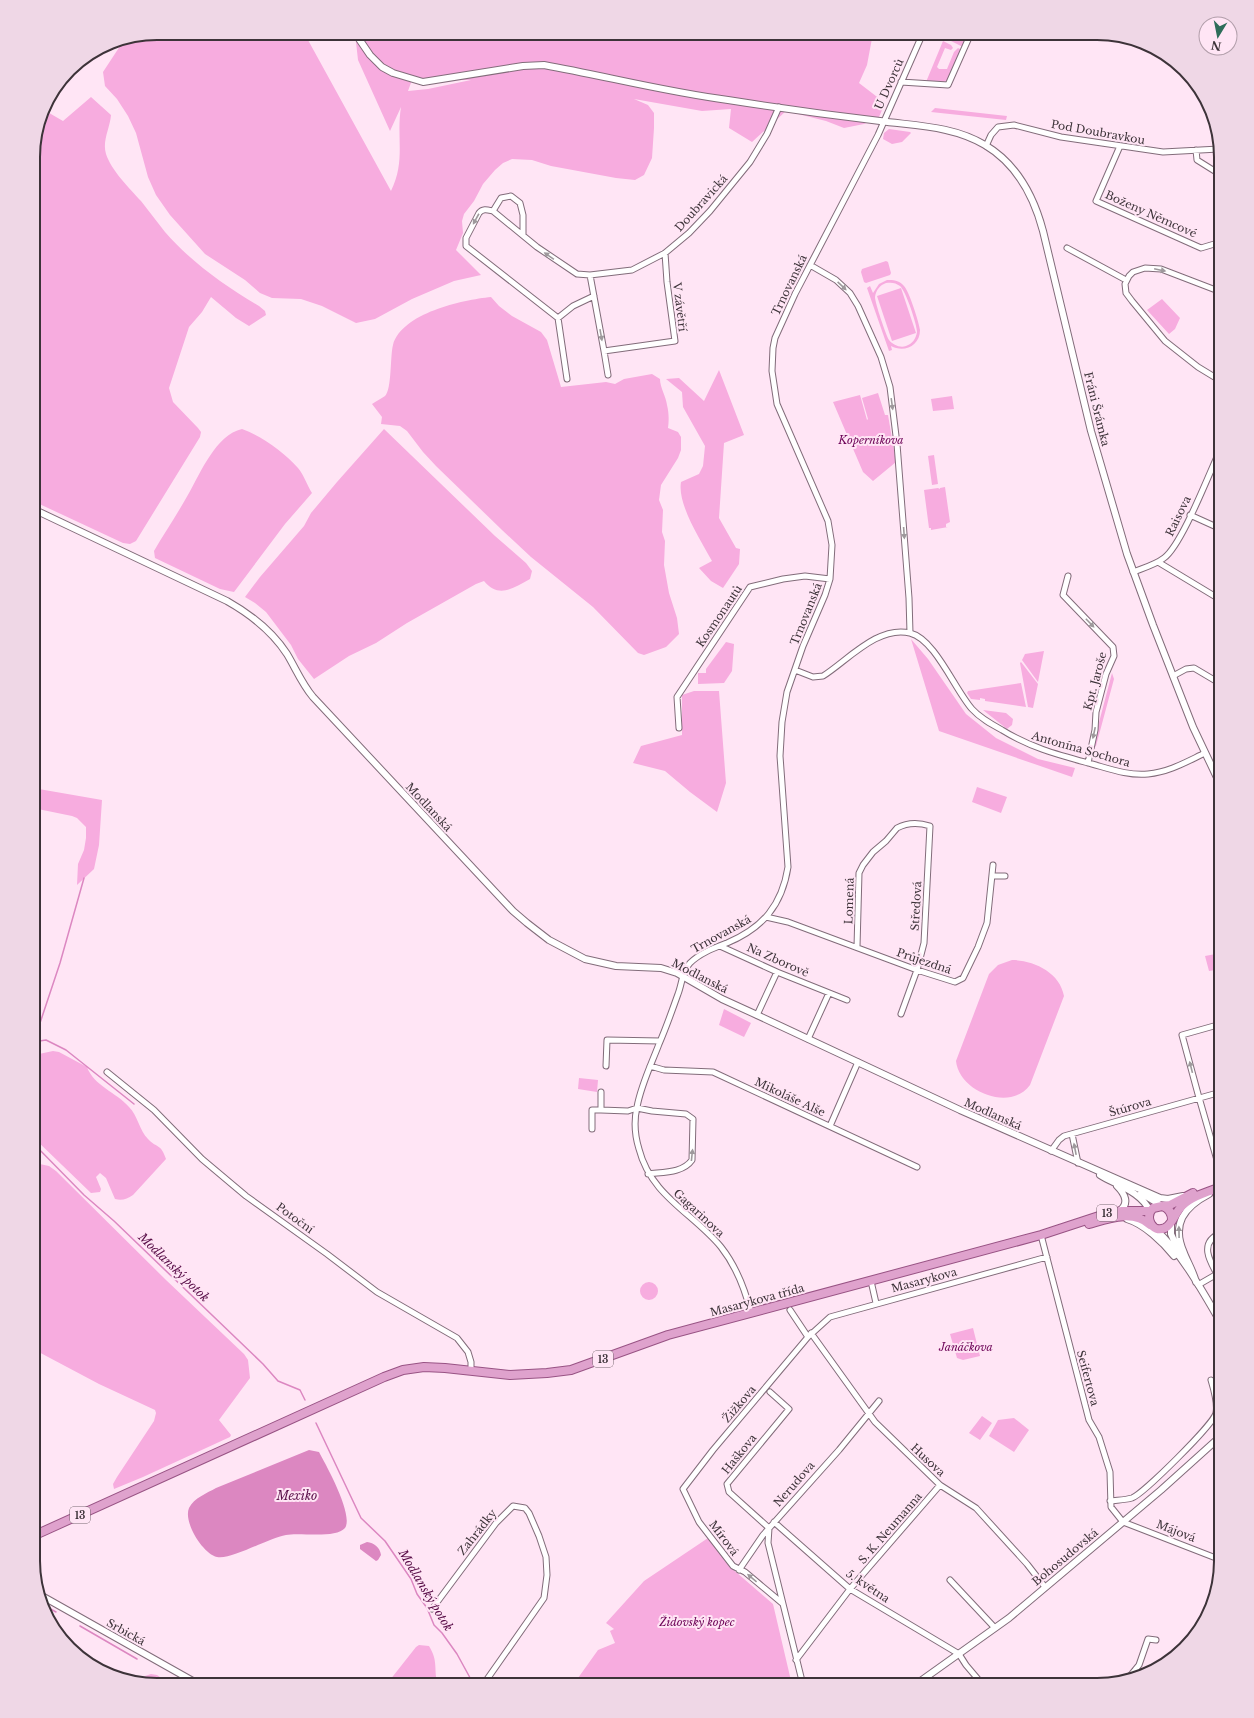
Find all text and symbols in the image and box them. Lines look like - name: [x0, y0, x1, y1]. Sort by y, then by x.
- north arrow: [1198, 16, 1238, 56]
- text: N: [1209, 38, 1223, 54]
- street label: U Dvorců: [872, 56, 907, 112]
- street label: Pod Doubravkou: [1050, 117, 1147, 147]
- street label: Doubravická: [672, 171, 731, 234]
- street label: Boženy Němcové: [1103, 188, 1199, 240]
- one-way arrow: [473, 213, 480, 225]
- street label: Trnovanská: [768, 251, 810, 318]
- one-way arrow: [544, 252, 554, 260]
- one-way arrow: [1154, 267, 1167, 273]
- street label: V závětří: [670, 281, 690, 333]
- one-way arrow: [837, 281, 847, 291]
- one-way arrow: [598, 329, 604, 341]
- street label: Fráni Šrámka: [1081, 370, 1113, 449]
- one-way arrow: [889, 398, 895, 410]
- park label: Koperníkova: [837, 433, 904, 447]
- street label: Raisova: [1162, 493, 1194, 538]
- one-way arrow: [901, 527, 907, 539]
- street label: Trnovanská: [787, 580, 825, 647]
- street label: Kosmonautů: [693, 582, 745, 650]
- one-way arrow: [1085, 618, 1095, 628]
- street label: Kpt. Jaroše: [1080, 650, 1110, 712]
- one-way arrow: [1091, 726, 1097, 739]
- street label: Antonína Sochora: [1029, 728, 1133, 770]
- street label: Modlanská: [403, 780, 456, 835]
- street label: Lomená: [841, 876, 857, 925]
- street label: Středová: [908, 880, 924, 931]
- street label: Trnovanská: [689, 911, 754, 956]
- street label: Na Zborově: [745, 940, 811, 980]
- street label: Průjezdná: [895, 945, 954, 977]
- street label: Modlanská: [669, 956, 731, 997]
- one-way arrow: [1187, 1060, 1193, 1073]
- street label: Mikoláše Alše: [752, 1075, 828, 1119]
- street label: Štúrova: [1107, 1094, 1154, 1120]
- street label: Modlanská: [962, 1095, 1025, 1133]
- one-way arrow: [1072, 1142, 1078, 1155]
- one-way arrow: [688, 1149, 695, 1161]
- street label: Gagarinova: [671, 1186, 728, 1241]
- street label: Potoční: [273, 1200, 317, 1236]
- road number: 13: [1097, 1205, 1117, 1221]
- one-way arrow: [1176, 1225, 1182, 1238]
- water label: Modlanský potok: [135, 1229, 213, 1305]
- street label: Masarykova: [890, 1264, 959, 1295]
- street label: Masarykova třída: [708, 1280, 807, 1319]
- park label: Janáčkova: [938, 1340, 993, 1354]
- street label: Seifertova: [1074, 1349, 1102, 1408]
- road number: 13: [593, 1351, 613, 1367]
- street label: Žižkova: [719, 1382, 759, 1426]
- street label: Haškova: [719, 1431, 760, 1477]
- street label: Husova: [908, 1441, 949, 1480]
- street label: Nerudova: [770, 1458, 818, 1510]
- water label: Mexiko: [276, 1488, 317, 1503]
- street label: S. K. Neumanna: [855, 1489, 925, 1567]
- street label: Zahrádky: [455, 1506, 499, 1558]
- road number: 13: [70, 1507, 90, 1523]
- street label: Májová: [1154, 1517, 1199, 1545]
- street label: Mírová: [706, 1518, 742, 1559]
- street label: Bohosudovská: [1029, 1525, 1101, 1589]
- water label: Modlanský potok: [395, 1545, 456, 1634]
- street label: 5. května: [844, 1566, 893, 1606]
- one-way arrow: [747, 1574, 757, 1583]
- park label: Židovský kopec: [658, 1615, 735, 1629]
- street label: Srbická: [104, 1616, 149, 1649]

